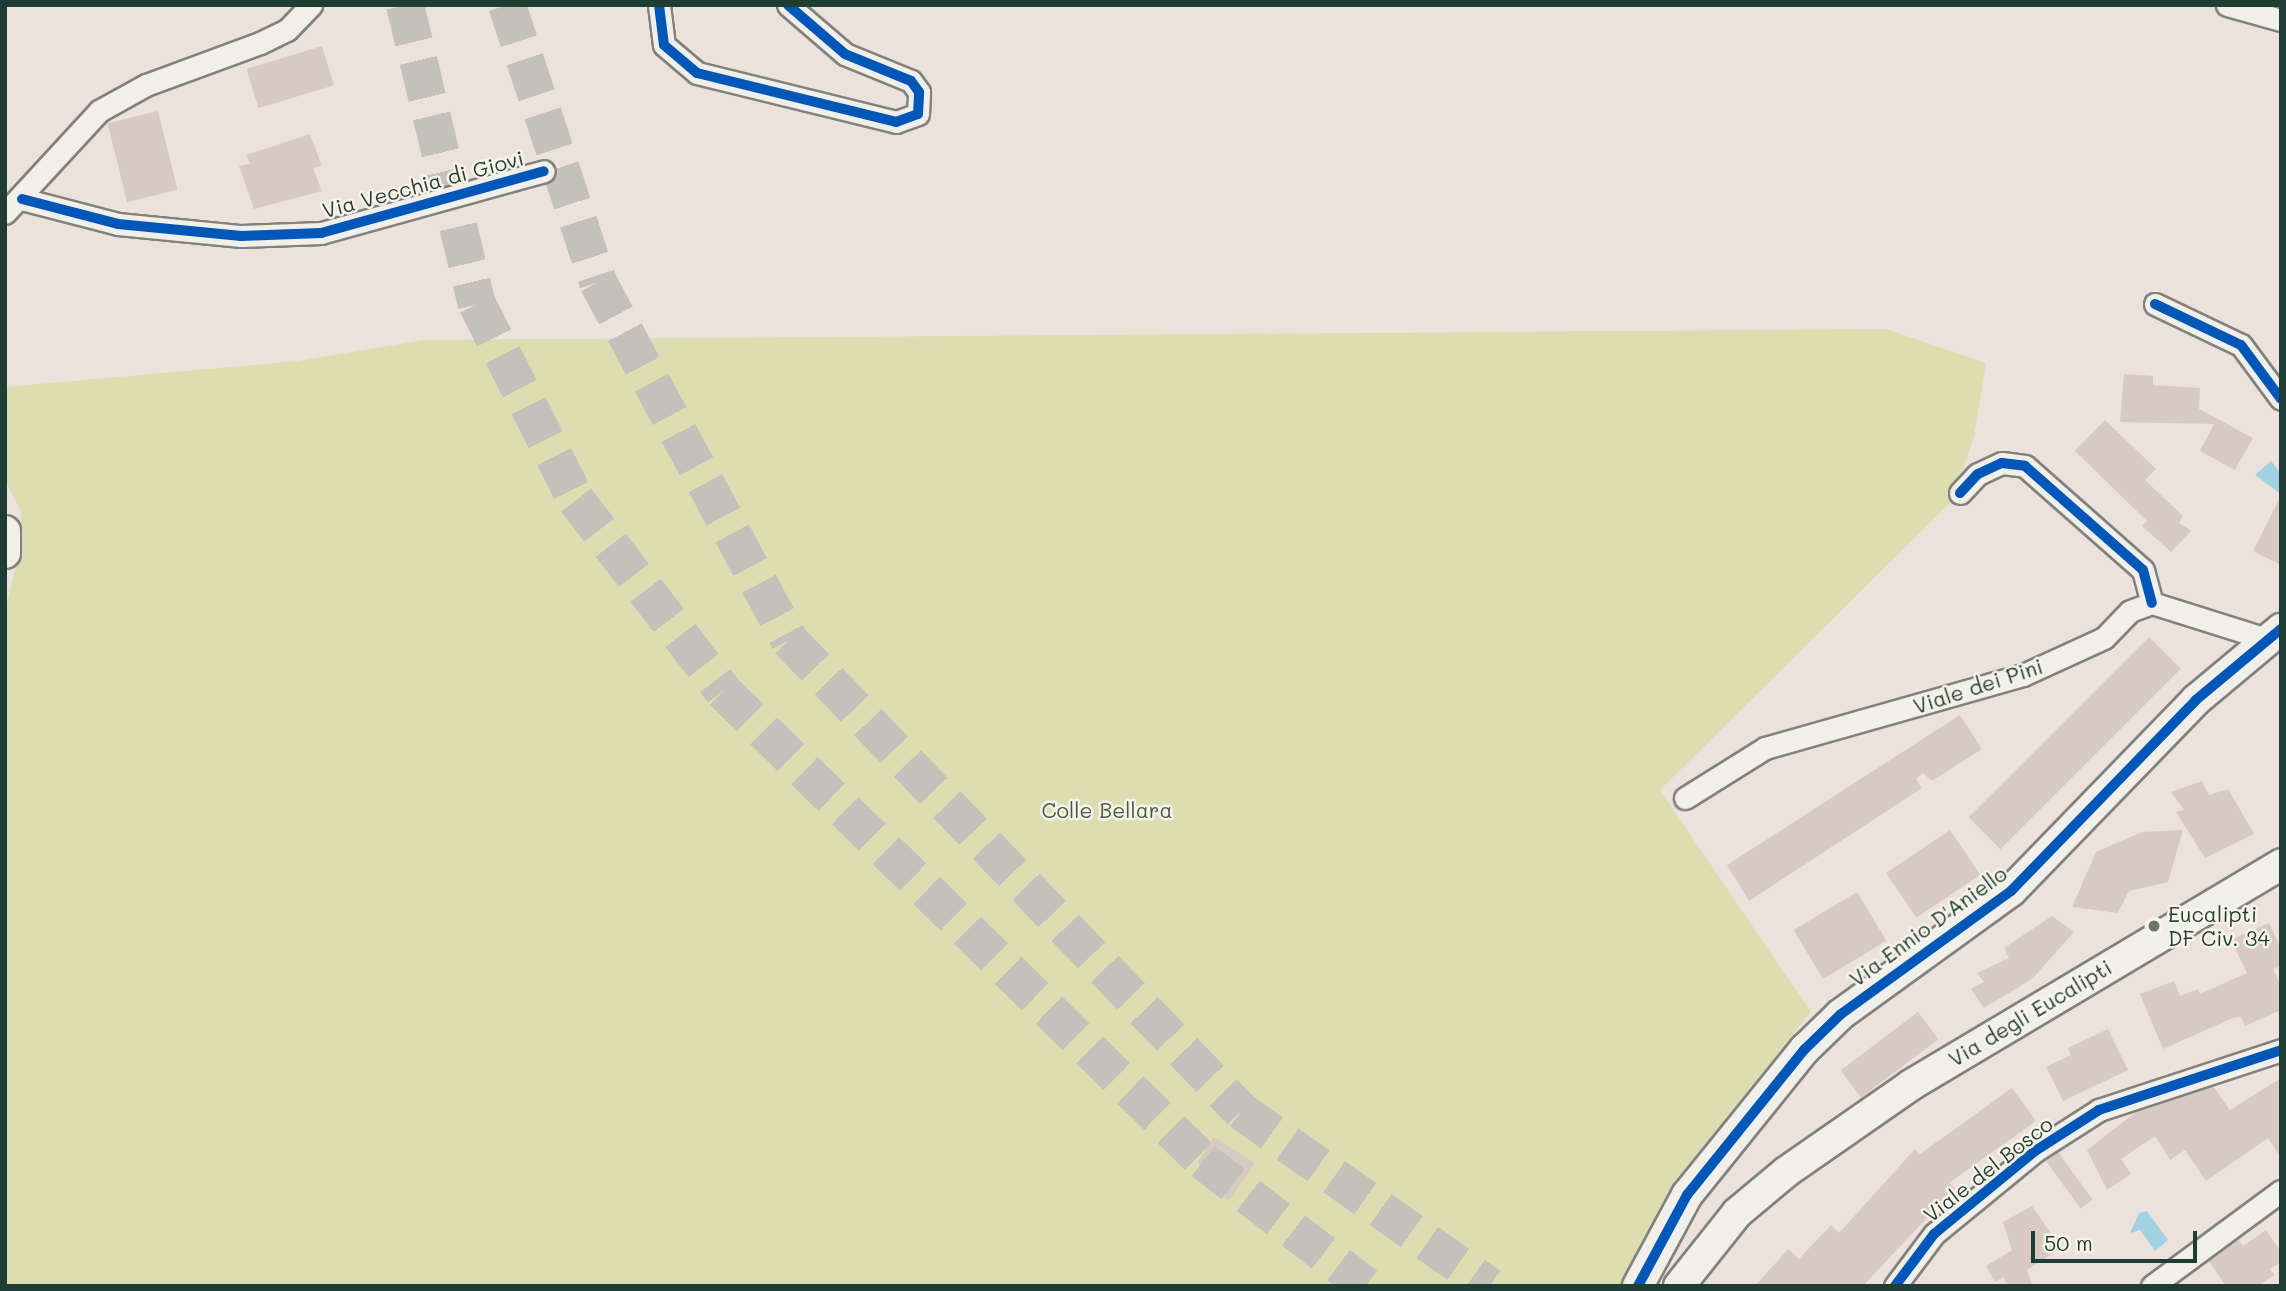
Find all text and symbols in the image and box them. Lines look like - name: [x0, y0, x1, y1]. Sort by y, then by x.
- street label: Via Vecchia di Giovi: [320, 145, 526, 223]
- street label: Viale dei Pini: [1910, 653, 2046, 719]
- park label: Colle Bellara: [1042, 797, 1172, 823]
- street label: Via Ennio D'Aniello: [1844, 860, 2012, 992]
- place label: Eucalipti DF Civ. 34: [2168, 901, 2270, 951]
- marker: Eucalipti DF Civ. 34: [2146, 918, 2162, 934]
- street label: Via degli Eucalipti: [1944, 954, 2116, 1072]
- street label: Viale del Bosco: [1918, 1111, 2058, 1227]
- scale bar: [2034, 1218, 2200, 1262]
- text: 50 m: [2044, 1229, 2093, 1256]

